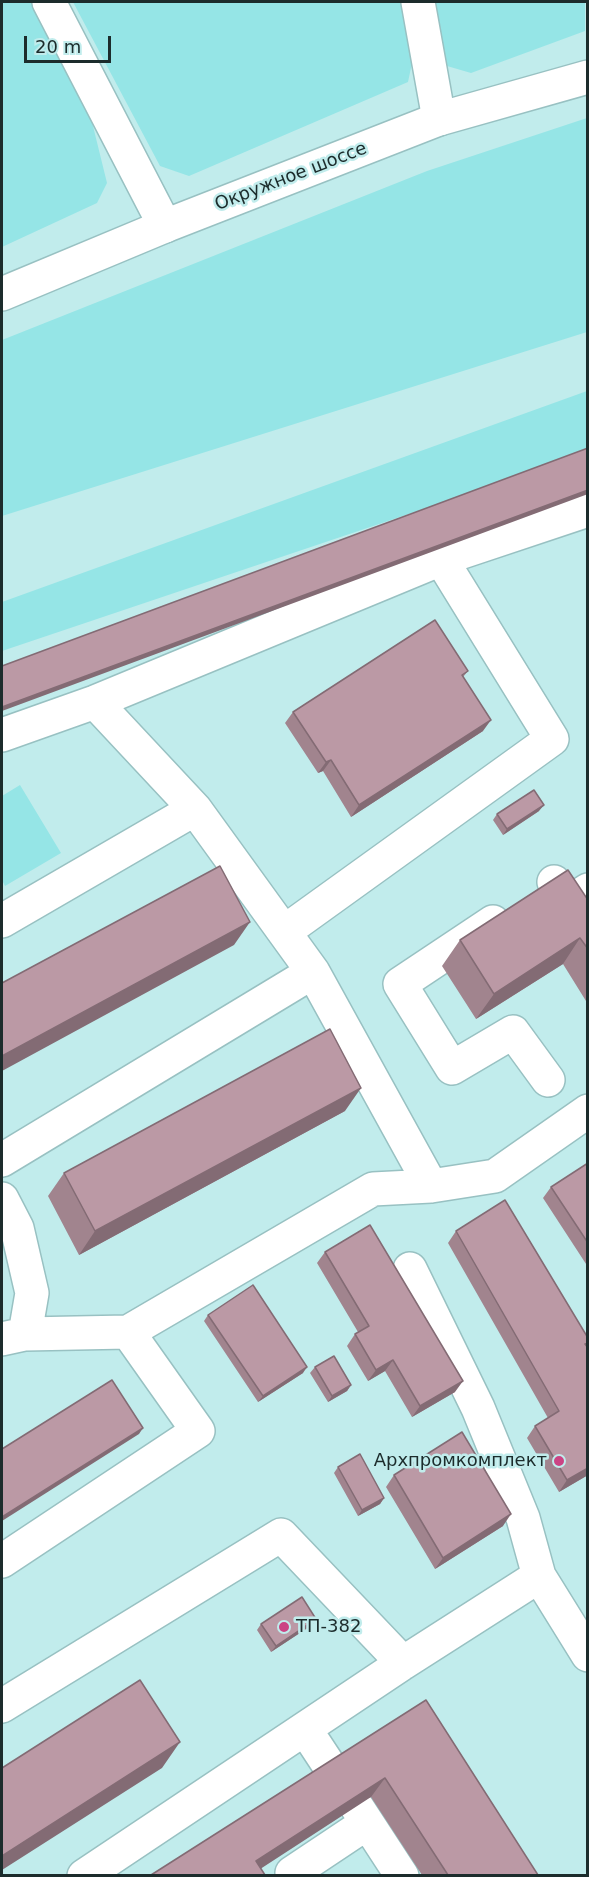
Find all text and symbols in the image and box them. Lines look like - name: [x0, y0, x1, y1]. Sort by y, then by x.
- scale bar: [27, 24, 114, 62]
- text: 20 m: [35, 36, 81, 57]
- street label: Окружное шоссе: [212, 138, 370, 216]
- place label: Архпромкомплект: [374, 1450, 547, 1472]
- marker: Архпромкомплект: [552, 1454, 566, 1468]
- place label: ТП-382: [296, 1616, 361, 1638]
- marker: ТП-382: [277, 1620, 291, 1634]

